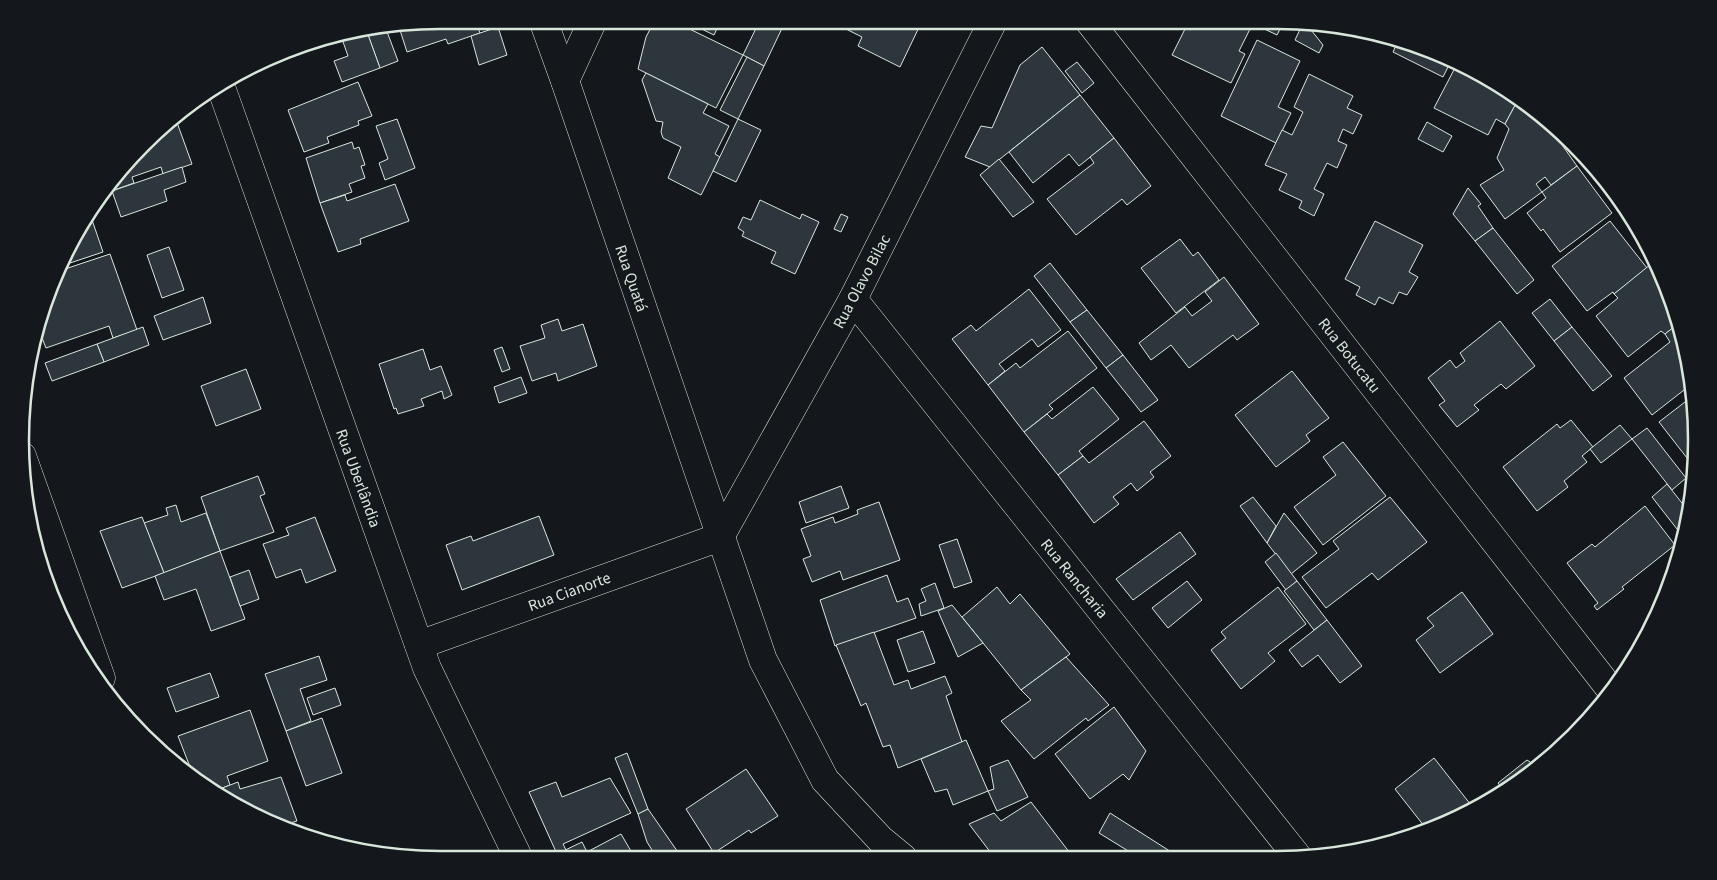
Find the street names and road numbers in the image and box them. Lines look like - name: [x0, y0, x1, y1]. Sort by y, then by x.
- street label: Rua Olavo Bilac: [828, 230, 896, 333]
- street label: Rua Quatá: [609, 242, 653, 315]
- street label: Rua Botucatu: [1313, 313, 1386, 398]
- street label: Rua Uberlândia: [330, 426, 386, 531]
- street label: Rua Rancharia: [1035, 534, 1113, 623]
- street label: Rua Cianorte: [525, 567, 614, 617]

